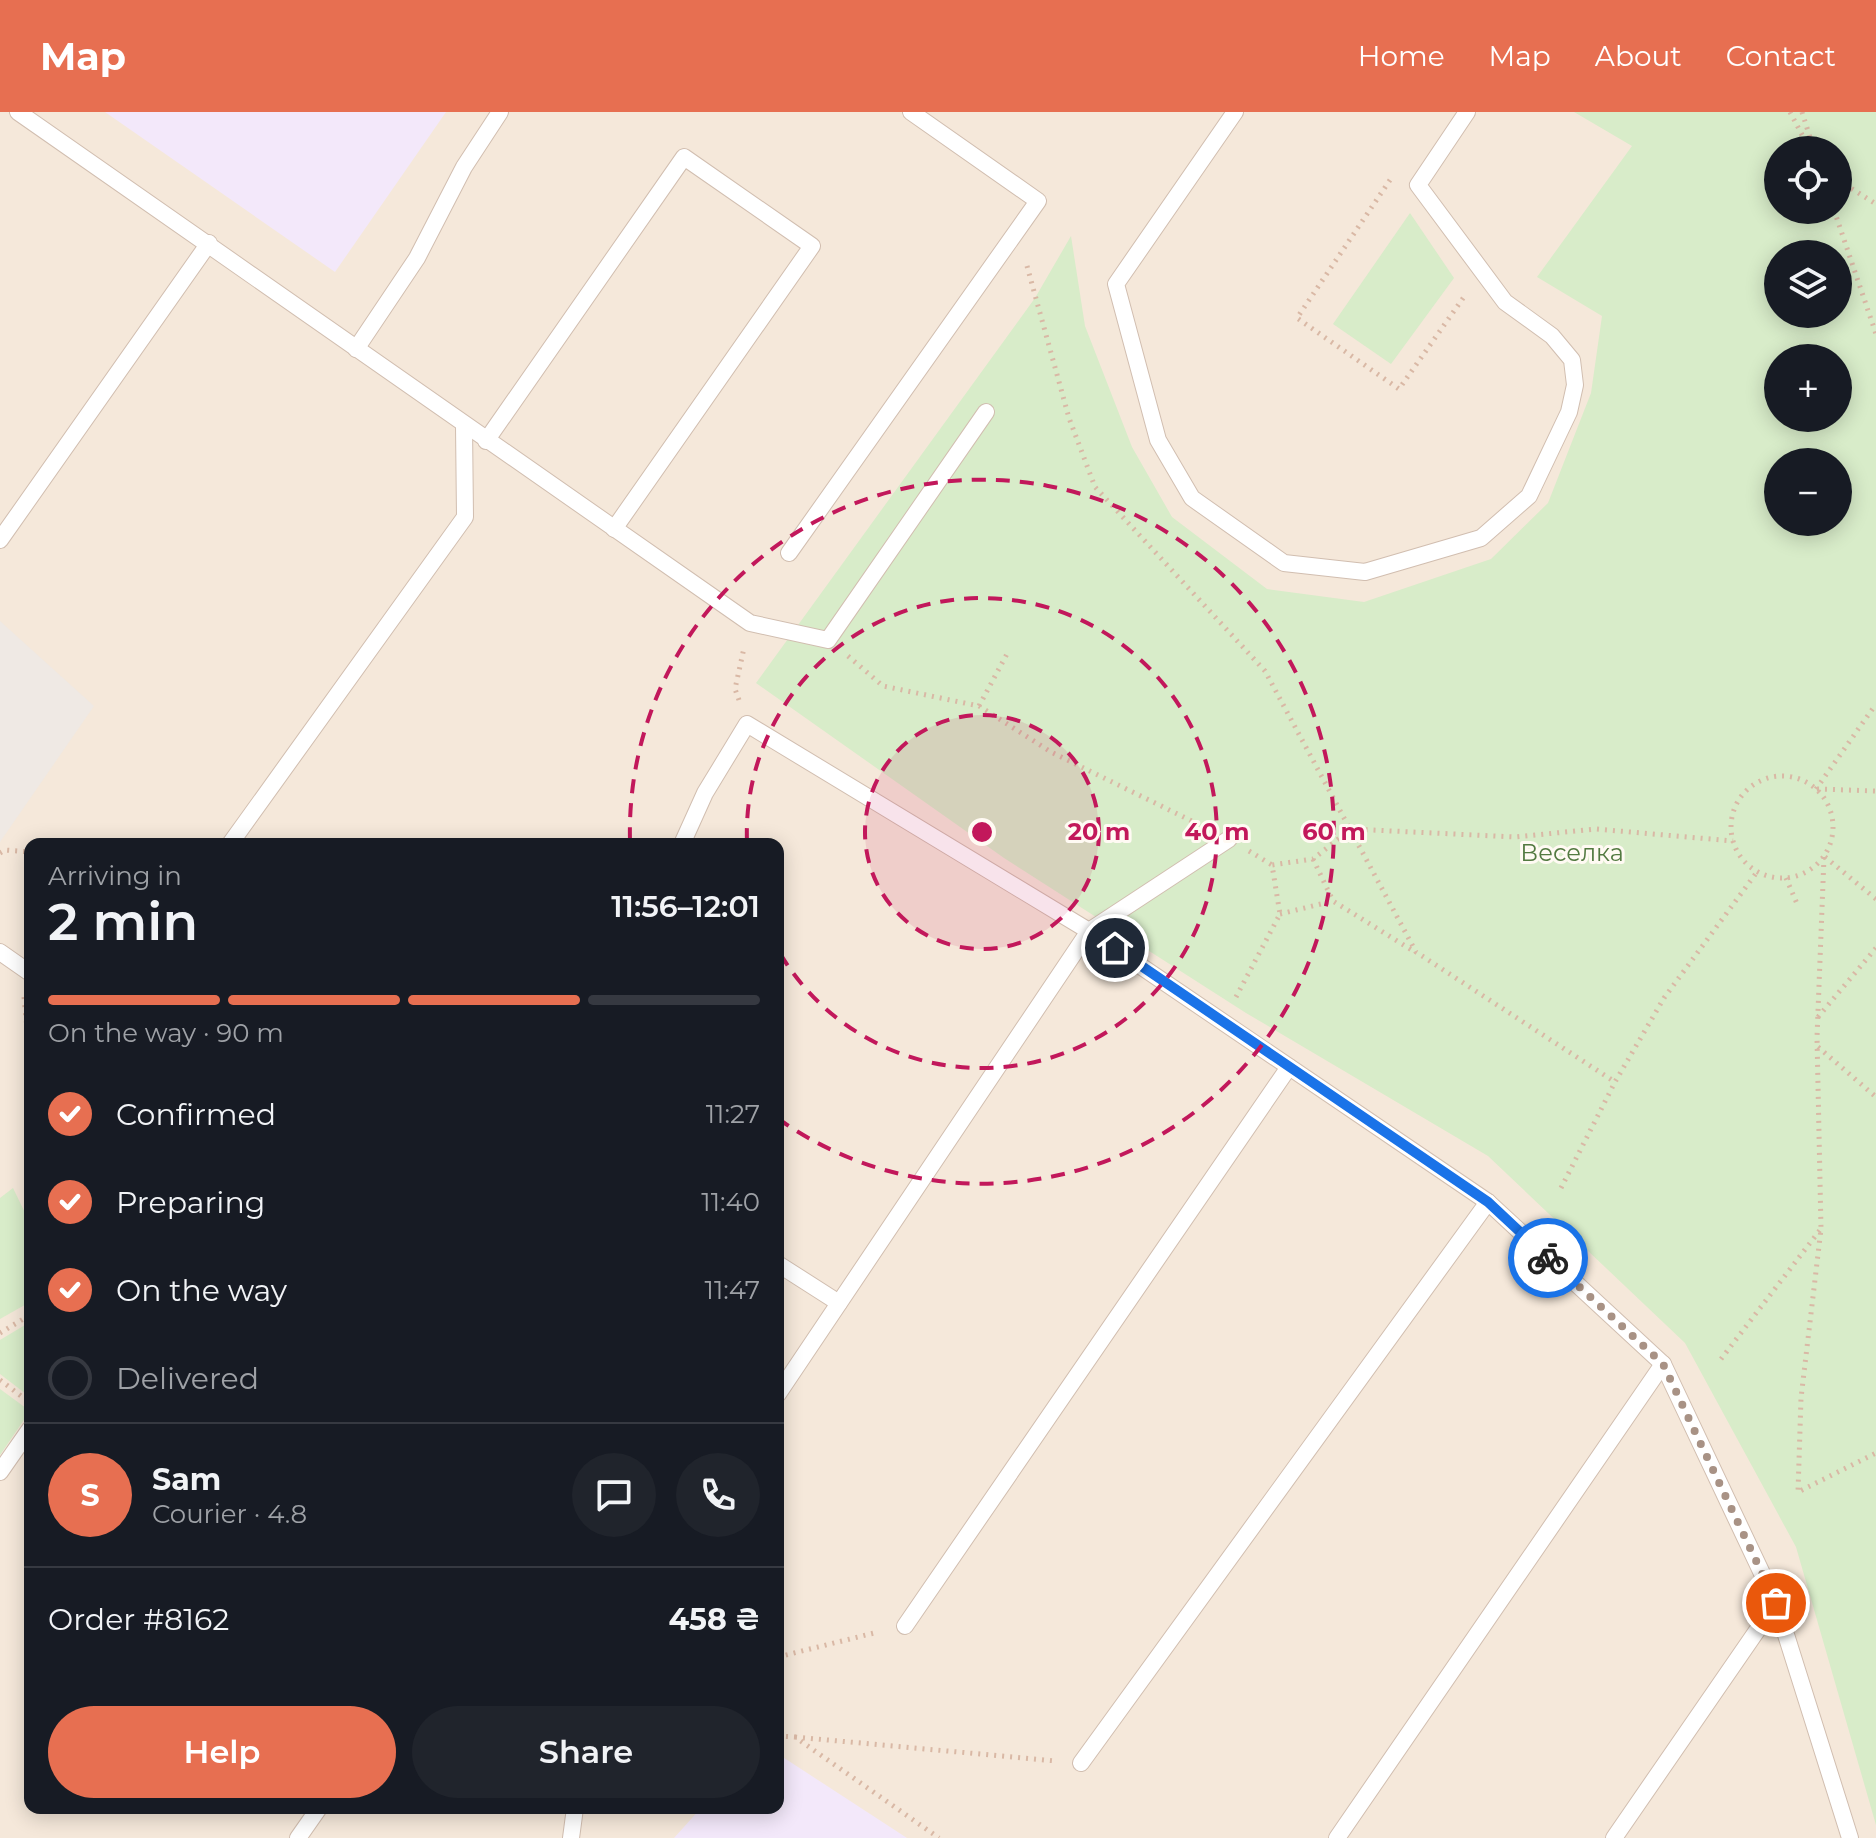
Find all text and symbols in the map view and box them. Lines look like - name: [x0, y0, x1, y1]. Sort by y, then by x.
- text: Map: [40, 33, 126, 80]
- text: Home: [1358, 39, 1445, 73]
- text: Map: [1489, 39, 1551, 73]
- text: About: [1595, 39, 1682, 73]
- text: Contact: [1726, 39, 1836, 73]
- map controls: [1764, 136, 1852, 536]
- button: locate: [1764, 136, 1852, 224]
- button: layers: [1764, 240, 1852, 328]
- button: +: [1764, 344, 1852, 432]
- button: −: [1764, 448, 1852, 536]
- text: 20 m: [1068, 817, 1130, 846]
- text: 40 m: [1185, 817, 1249, 846]
- text: 60 m: [1302, 817, 1366, 846]
- centre of rings: [968, 818, 996, 846]
- park label: Веселка: [1520, 838, 1624, 867]
- text: Arriving in: [48, 860, 182, 892]
- text: 11:56–12:01: [611, 888, 760, 925]
- text: 2 min: [48, 890, 198, 953]
- pin: [1081, 914, 1149, 982]
- icon: home: [1093, 926, 1137, 970]
- text: On the way · 90 m: [48, 1017, 284, 1049]
- icon: check: [48, 1092, 92, 1136]
- text: Confirmed: [116, 1096, 276, 1133]
- text: 11:27: [706, 1098, 760, 1130]
- icon: check: [48, 1180, 92, 1224]
- text: Preparing: [116, 1184, 265, 1221]
- text: 11:40: [701, 1186, 760, 1218]
- courier: [1508, 1218, 1588, 1298]
- icon: bike: [1526, 1236, 1570, 1280]
- icon: check: [48, 1268, 92, 1312]
- text: On the way: [116, 1272, 287, 1309]
- text: 11:47: [705, 1274, 760, 1306]
- text: Delivered: [116, 1360, 259, 1397]
- button: chat: [572, 1453, 656, 1537]
- button: phone: [676, 1453, 760, 1537]
- text: Sam: [152, 1461, 221, 1498]
- text: S: [80, 1477, 100, 1514]
- text: Courier · 4.8: [152, 1498, 307, 1530]
- pin: [1742, 1569, 1810, 1637]
- icon: bag: [1754, 1581, 1798, 1625]
- text: Order #8162: [48, 1601, 229, 1638]
- text: 458 ₴: [668, 1601, 760, 1638]
- button: Help: [48, 1706, 396, 1798]
- button: Share: [412, 1706, 760, 1798]

